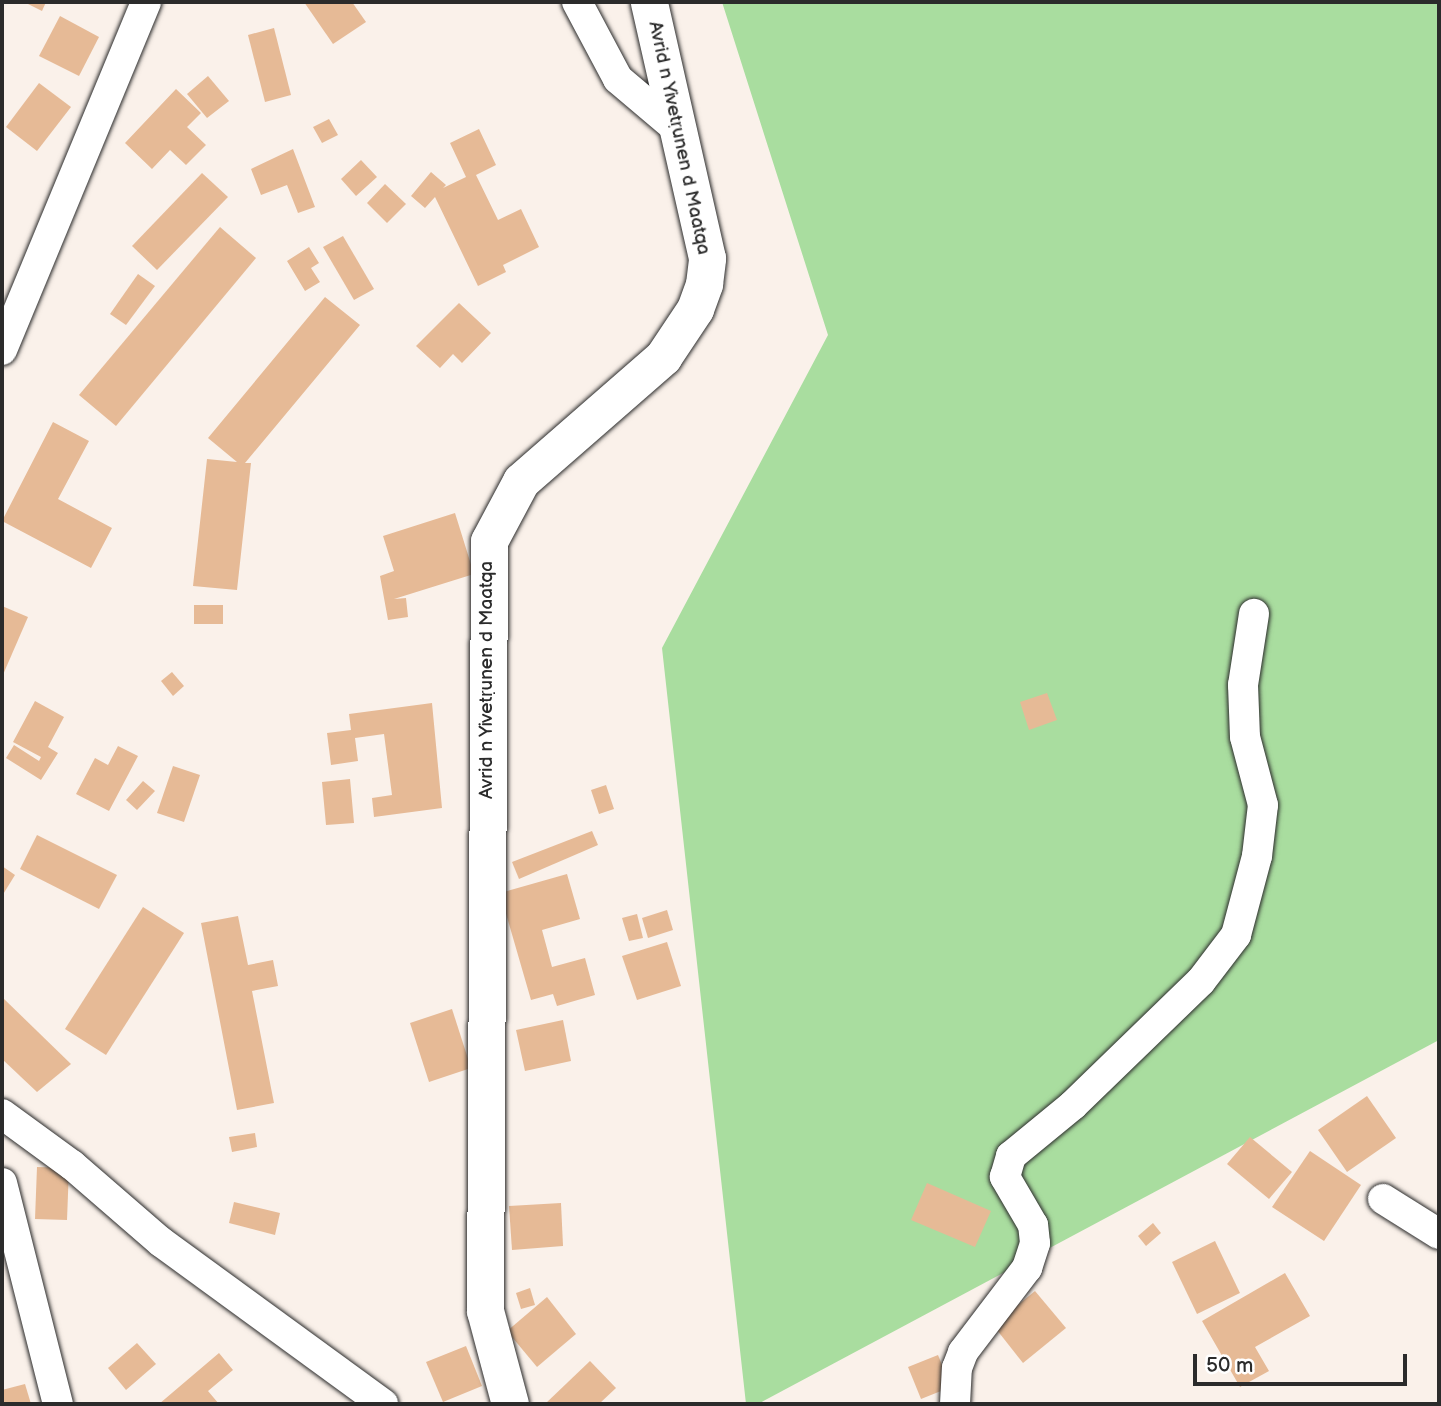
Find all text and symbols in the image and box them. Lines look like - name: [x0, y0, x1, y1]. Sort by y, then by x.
- street label: Avrid n Yivetṛunen d Maatqa: [643, 19, 715, 257]
- street label: Avrid n Yivetṛunen d Maatqa: [476, 560, 498, 800]
- scale bar: [1196, 1340, 1410, 1384]
- text: 50 m: [1206, 1353, 1253, 1378]

